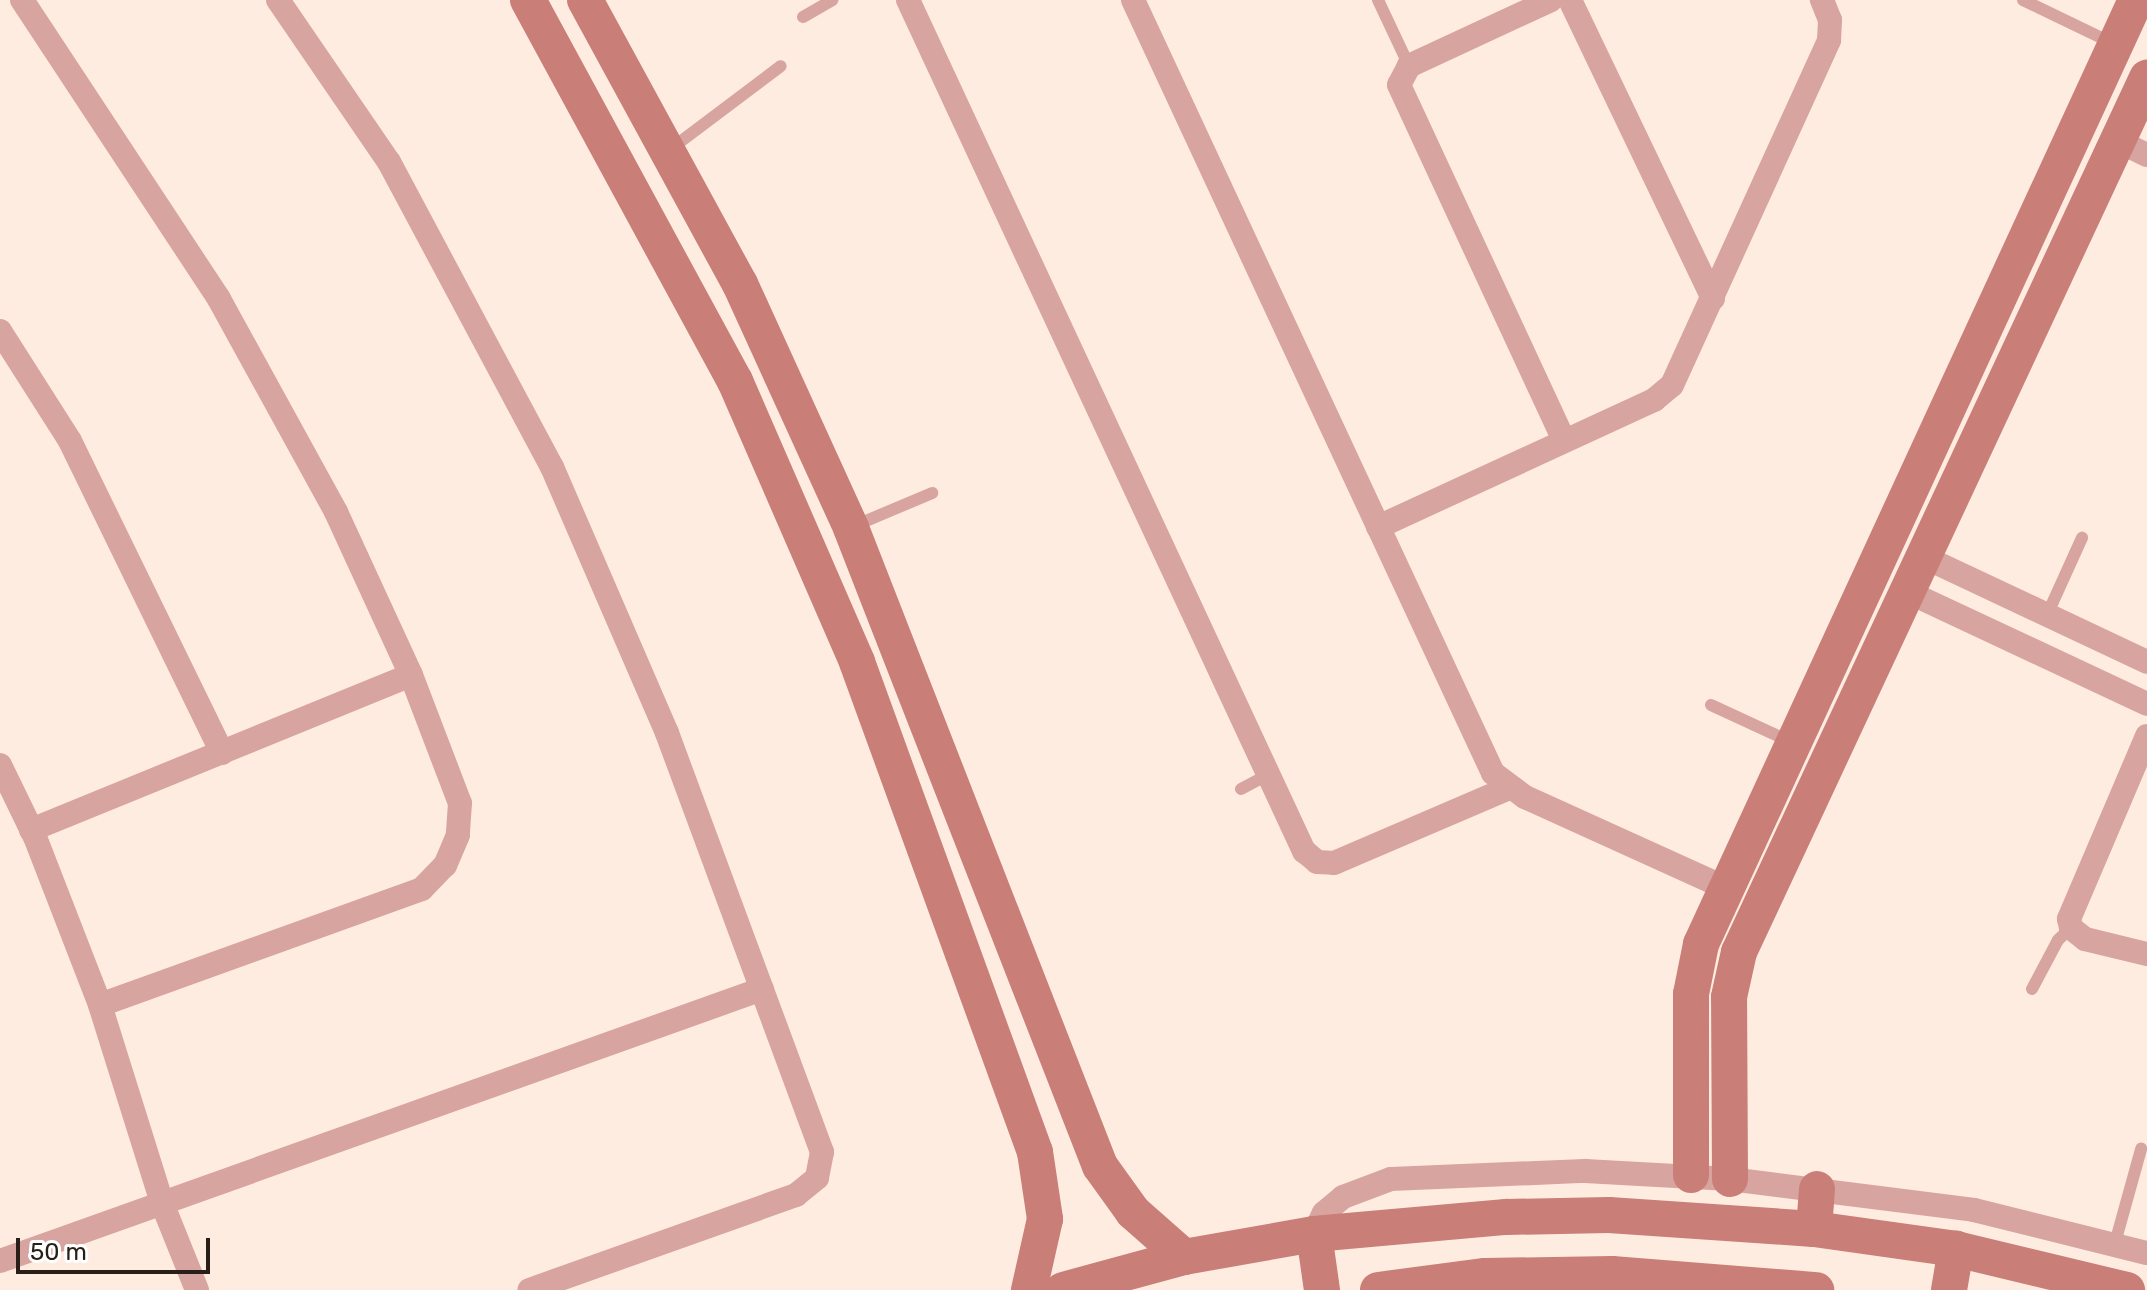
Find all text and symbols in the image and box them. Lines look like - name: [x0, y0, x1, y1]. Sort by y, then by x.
- scale bar: [20, 1222, 214, 1272]
- text: 50 m: [30, 1238, 87, 1266]

